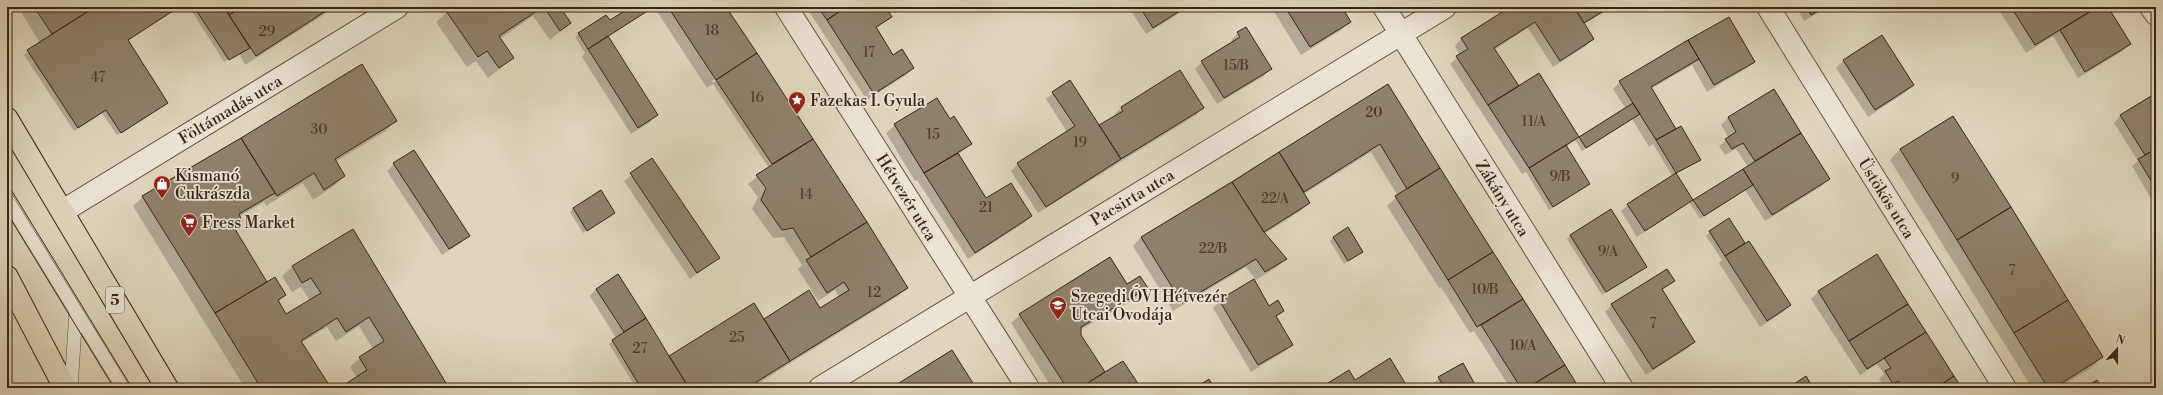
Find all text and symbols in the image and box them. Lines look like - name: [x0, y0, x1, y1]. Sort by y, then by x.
- house number: 18: [705, 22, 719, 40]
- house number: 29: [259, 23, 275, 41]
- house number: 17: [863, 44, 875, 62]
- house number: 15/B: [1223, 57, 1249, 75]
- house number: 47: [91, 69, 105, 87]
- street label: Föltámadás utca: [175, 71, 287, 149]
- house number: 16: [750, 89, 765, 107]
- place icon: Fazekas I. Gyula: [787, 90, 807, 115]
- place label: Fazekas I. Gyula: [810, 91, 926, 111]
- house number: 20: [1365, 104, 1383, 122]
- house number: 11/A: [1522, 113, 1547, 131]
- house number: 30: [310, 121, 328, 139]
- house number: 15: [926, 126, 940, 144]
- house number: 19: [1073, 134, 1087, 152]
- street label: Hétvezér utca: [871, 150, 941, 246]
- street label: Üstökös utca: [1853, 153, 1921, 243]
- street label: Zákány utca: [1471, 156, 1534, 241]
- street label: Pacsirta utca: [1087, 165, 1179, 231]
- place label: Kismanó Cukrászda: [175, 166, 251, 204]
- house number: 9/B: [1550, 168, 1571, 186]
- house number: 9: [1951, 170, 1959, 188]
- shop icon: Kismanó Cukrászda: [152, 174, 172, 199]
- house number: 14: [799, 186, 813, 204]
- house number: 22/A: [1261, 190, 1290, 208]
- house number: 21: [979, 199, 993, 217]
- supermarket icon: Fress Market: [179, 212, 199, 237]
- place label: Fress Market: [202, 213, 296, 233]
- house number: 22/B: [1199, 240, 1227, 258]
- house number: 9/A: [1598, 243, 1619, 261]
- house number: 7: [2008, 262, 2016, 280]
- house number: 10/B: [1471, 281, 1499, 299]
- house number: 12: [867, 284, 881, 302]
- place label: Szegedi ÓVI Hétvezér Utcai Óvodája: [1071, 285, 1227, 325]
- road number: 5: [106, 287, 124, 313]
- school or university icon: Szegedi ÓVI Hétvezér Utcai Óvodája: [1048, 295, 1068, 320]
- house number: 7: [1649, 315, 1657, 333]
- house number: 25: [729, 329, 745, 347]
- north arrow: [2097, 329, 2137, 369]
- text: N: [2114, 333, 2127, 349]
- house number: 10/A: [1509, 337, 1537, 355]
- house number: 27: [633, 340, 647, 358]

